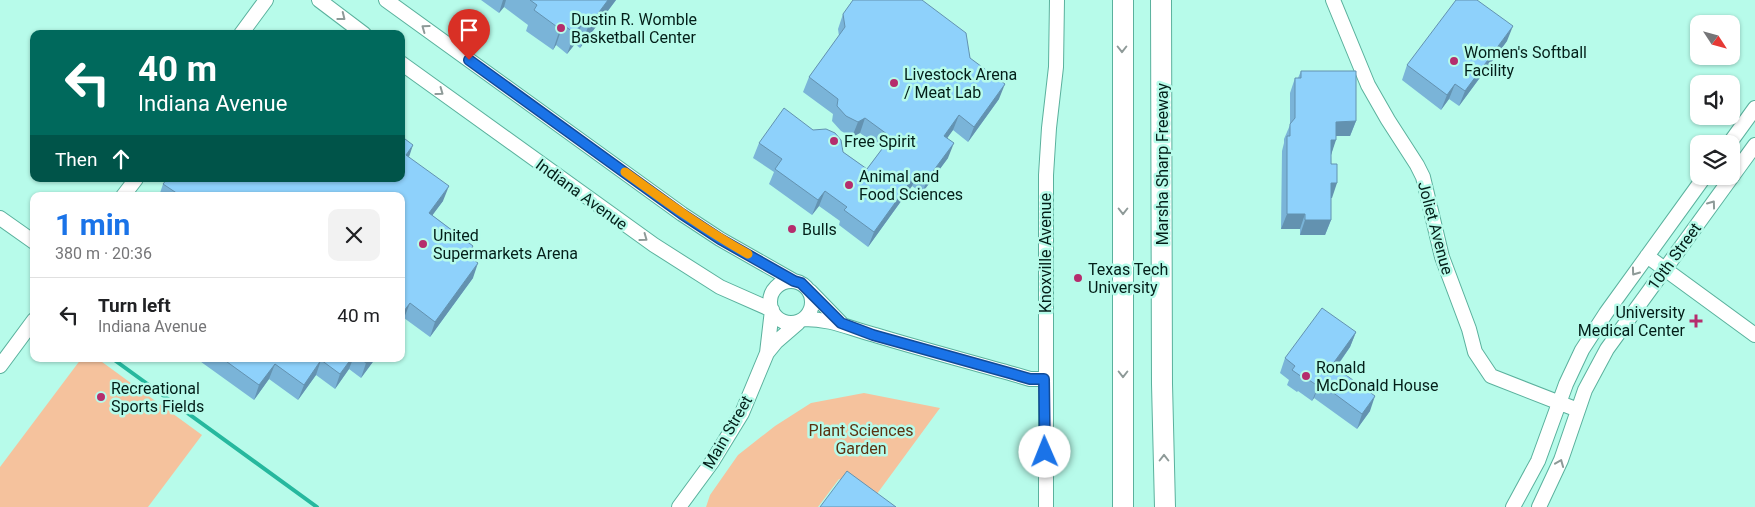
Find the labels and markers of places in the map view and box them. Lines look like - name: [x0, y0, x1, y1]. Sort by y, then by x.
- pin: [448, 9, 490, 60]
- place label: Dustin R. Womble Basketball Center: [571, 10, 697, 47]
- marker: Dustin R. Womble Basketball Center: [555, 22, 567, 34]
- place label: Women's Softball Facility: [1464, 43, 1587, 80]
- marker: Women's Softball Facility: [1448, 55, 1460, 67]
- place label: Livestock Arena / Meat Lab: [904, 65, 1017, 102]
- marker: Livestock Arena / Meat Lab: [888, 77, 900, 89]
- place label: Free Spirit: [844, 132, 916, 151]
- marker: Free Spirit: [828, 135, 840, 147]
- place label: Animal and Food Sciences: [859, 167, 963, 204]
- marker: Animal and Food Sciences: [843, 179, 855, 191]
- place label: Bulls: [802, 220, 837, 239]
- marker: Bulls: [786, 223, 798, 235]
- place label: United Supermarkets Arena: [433, 226, 578, 263]
- marker: United Supermarkets Arena: [417, 238, 429, 250]
- place label: Texas Tech University: [1088, 260, 1168, 297]
- marker: Texas Tech University: [1072, 272, 1084, 284]
- place label: University Medical Center: [1578, 303, 1686, 340]
- marker: University Medical Center: [1689, 314, 1703, 328]
- place label: Ronald McDonald House: [1316, 358, 1439, 395]
- marker: Ronald McDonald House: [1300, 370, 1312, 382]
- place label: Recreational Sports Fields: [111, 379, 204, 416]
- marker: Recreational Sports Fields: [95, 391, 107, 403]

